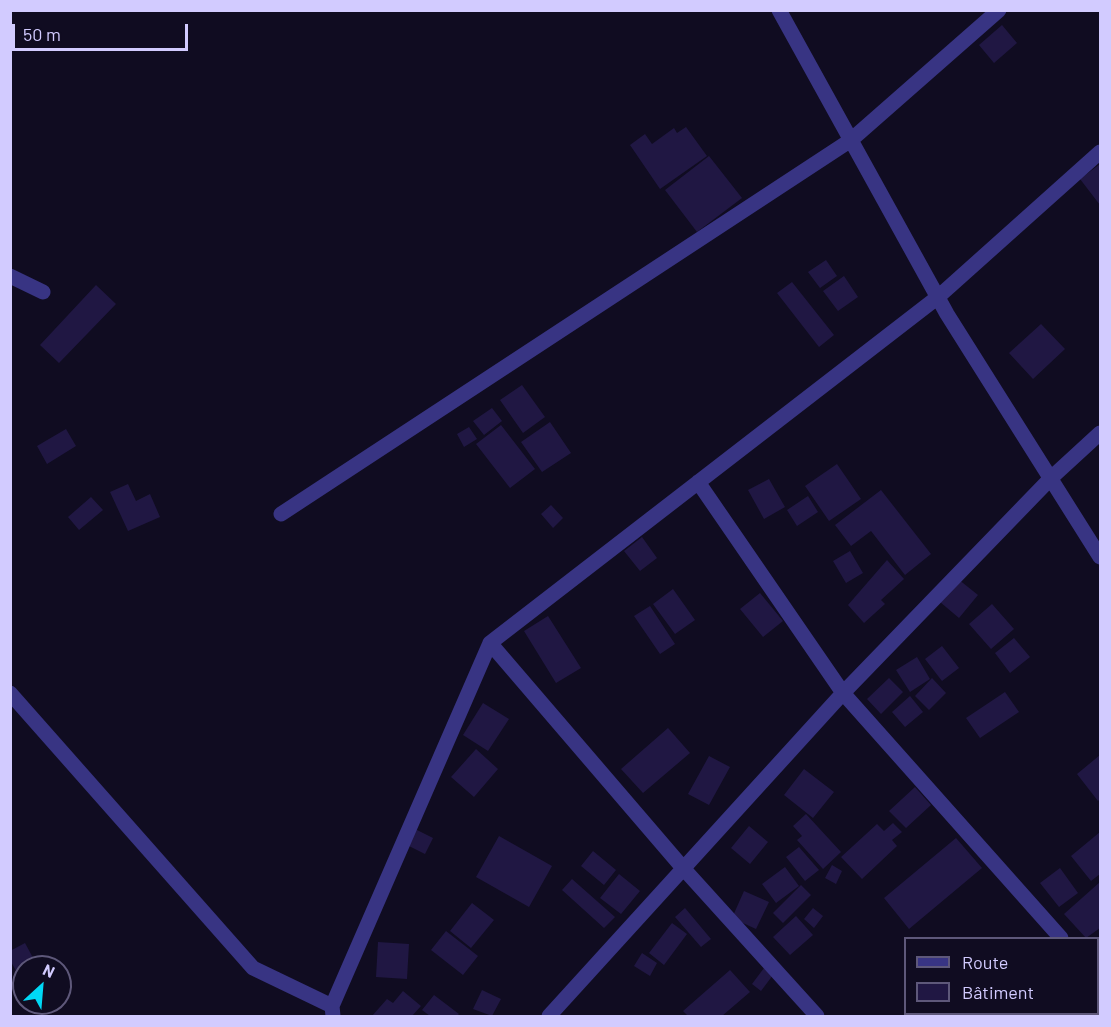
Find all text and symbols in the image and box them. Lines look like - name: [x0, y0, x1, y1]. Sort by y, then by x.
- scale bar: [15, 12, 190, 50]
- text: 50 m: [23, 23, 61, 45]
- legend: [904, 937, 1099, 1015]
- text: Route: [962, 951, 1008, 973]
- north arrow: [12, 955, 72, 1015]
- text: N: [40, 959, 58, 981]
- text: Bâtiment: [962, 981, 1034, 1003]

